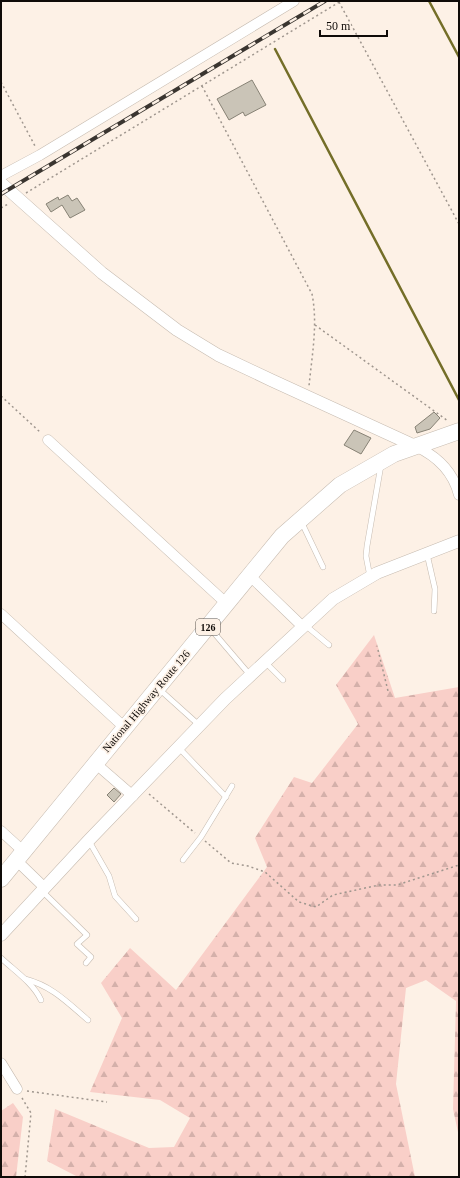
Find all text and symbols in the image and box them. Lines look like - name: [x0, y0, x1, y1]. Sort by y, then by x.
- scale bar: [320, 12, 387, 38]
- text: 50 m: [326, 19, 351, 33]
- road number: 126: [196, 619, 220, 635]
- street label: National Highway Route 126: [100, 647, 192, 754]

